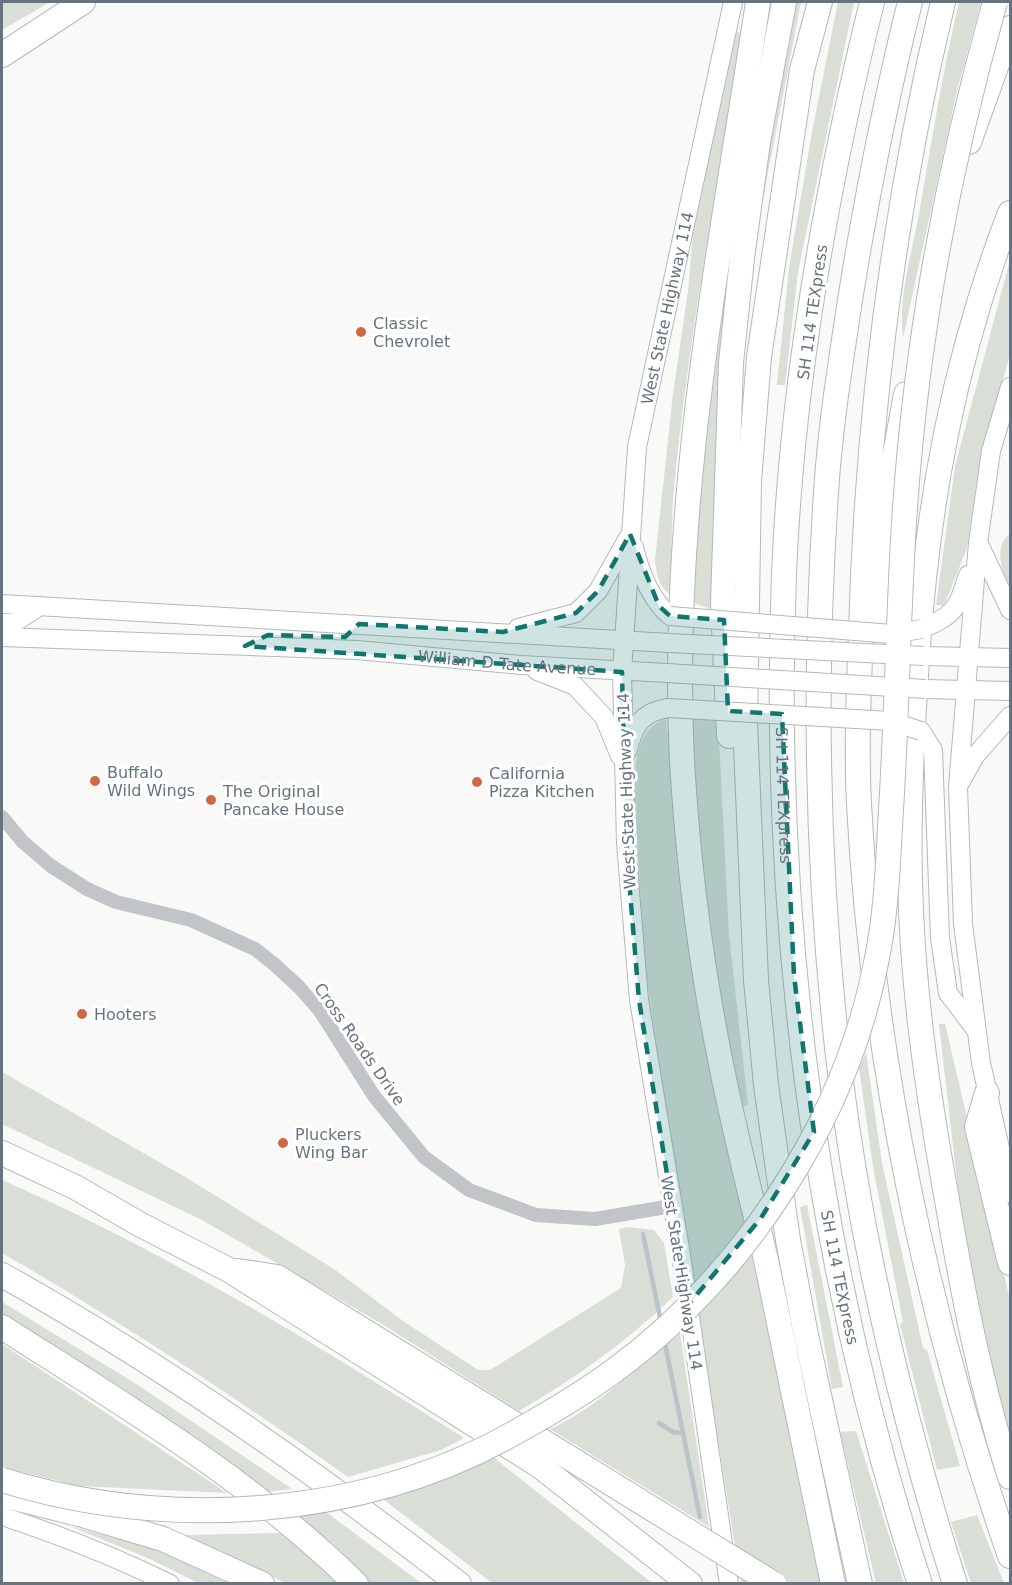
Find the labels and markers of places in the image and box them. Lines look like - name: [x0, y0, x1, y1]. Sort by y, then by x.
- place label: Classic Chevrolet: [373, 314, 450, 351]
- marker: Classic Chevrolet: [354, 325, 368, 339]
- place label: Buffalo Wild Wings: [107, 763, 195, 800]
- place label: California Pizza Kitchen: [489, 764, 595, 801]
- marker: Buffalo Wild Wings: [88, 774, 102, 788]
- marker: California Pizza Kitchen: [470, 775, 484, 789]
- place label: The Original Pancake House: [222, 782, 344, 819]
- marker: The Original Pancake House: [204, 793, 218, 807]
- place label: Hooters: [94, 1005, 157, 1024]
- marker: Hooters: [75, 1007, 89, 1021]
- place label: Pluckers Wing Bar: [295, 1125, 368, 1162]
- marker: Pluckers Wing Bar: [276, 1136, 290, 1150]

